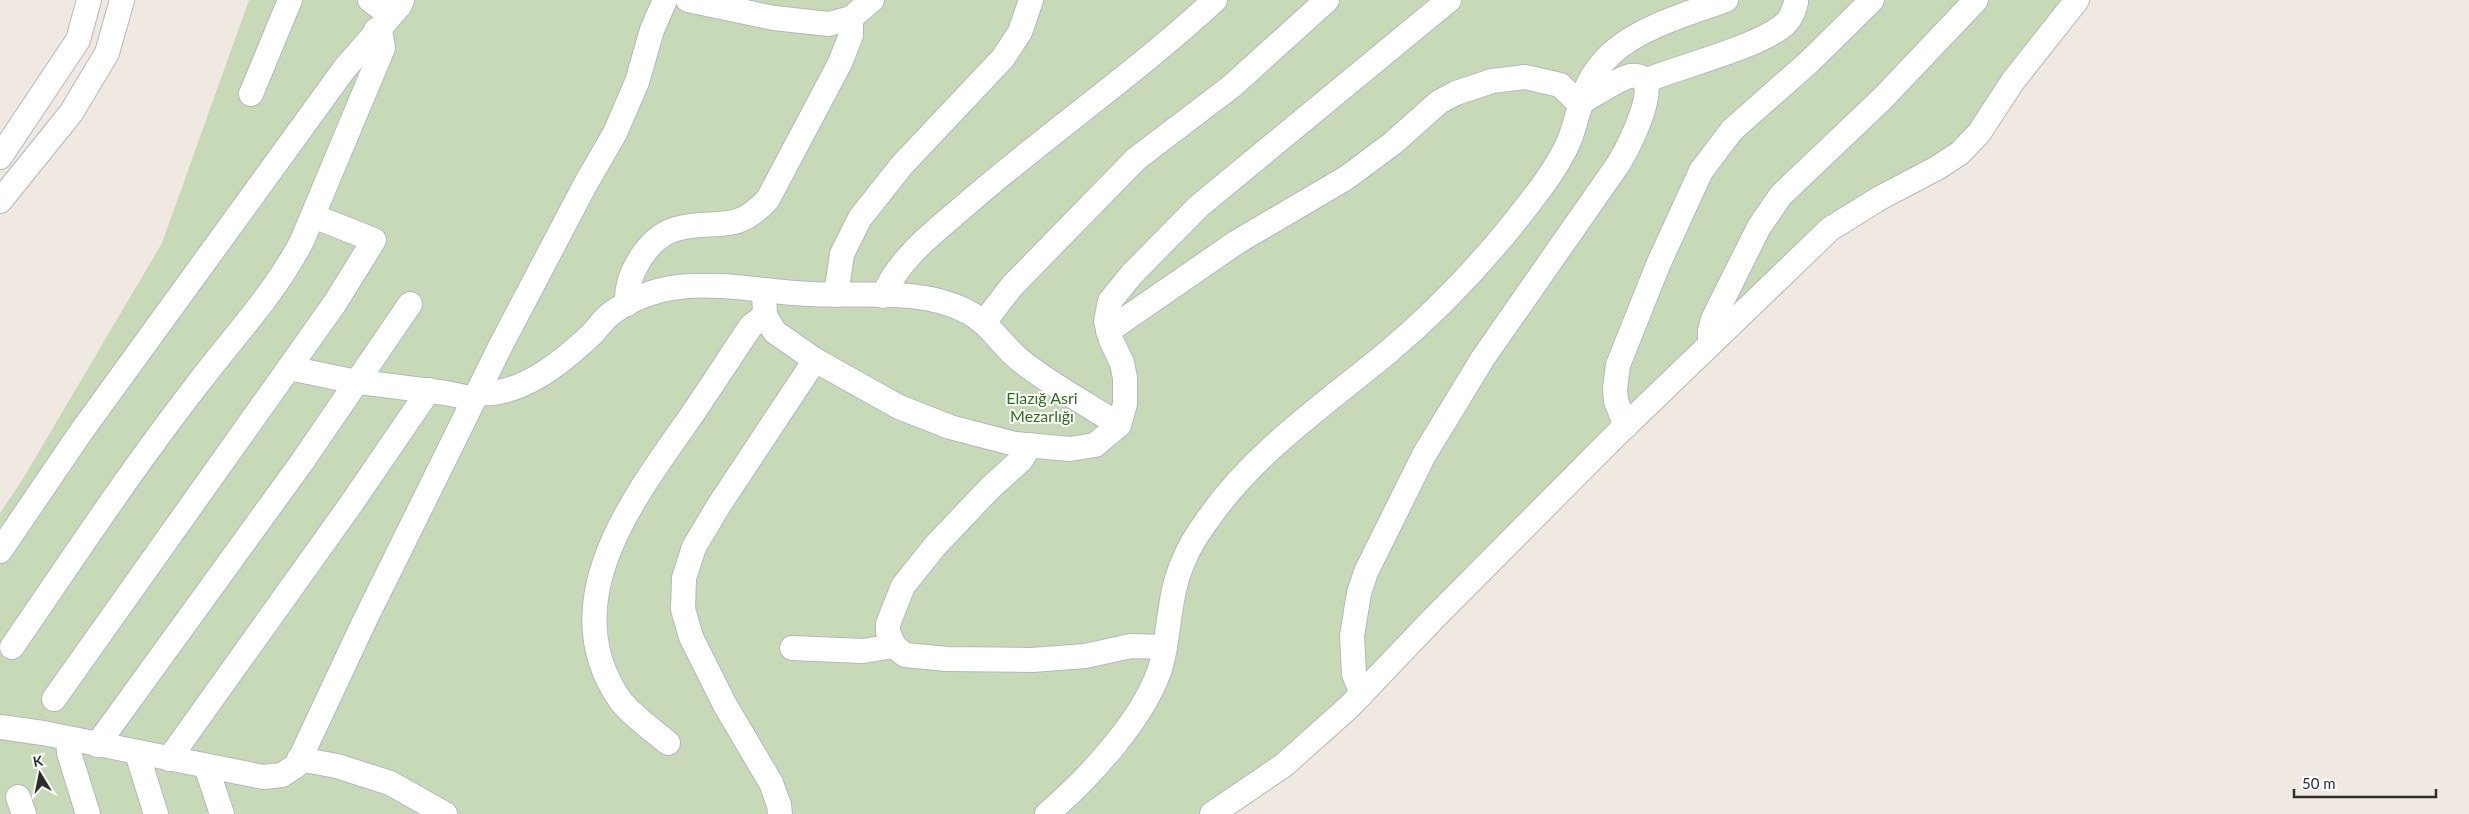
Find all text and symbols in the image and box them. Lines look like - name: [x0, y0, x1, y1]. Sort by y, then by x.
- park label: Elazığ Asri Mezarlığı: [1006, 388, 1078, 425]
- north arrow: [15, 749, 65, 799]
- text: K: [31, 751, 44, 770]
- scale bar: [2294, 766, 2436, 798]
- text: 50 m: [2302, 774, 2336, 792]

